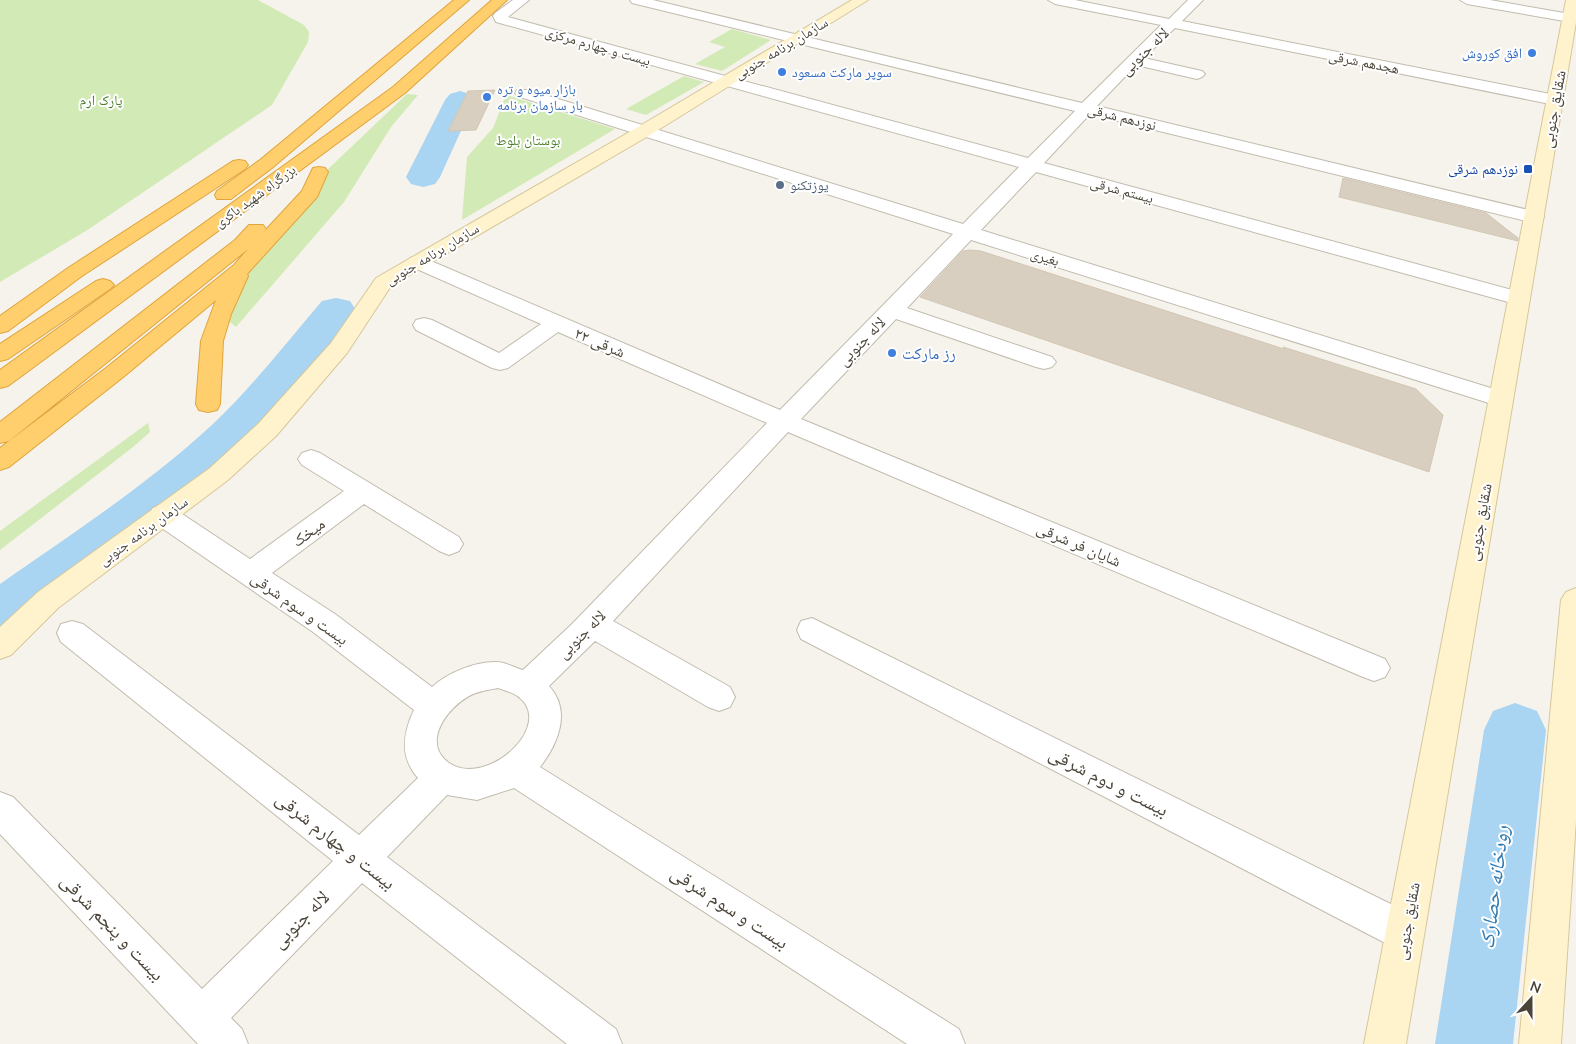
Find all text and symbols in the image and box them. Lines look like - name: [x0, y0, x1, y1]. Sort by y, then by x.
- street label: سازمان برنامه جنوبی: [731, 13, 832, 84]
- street label: بیست و چهارم مرکزی: [543, 22, 653, 71]
- street label: لاله جنوبی: [1115, 23, 1174, 81]
- place label: افق کوروش: [1462, 44, 1522, 63]
- street label: هجدهم شرقی: [1327, 46, 1401, 79]
- marker: افق کوروش: [1526, 47, 1538, 59]
- place label: سوپر مارکت مسعود: [792, 63, 892, 82]
- marker: سوپر مارکت مسعود: [776, 66, 788, 78]
- street label: شقایق جنوبی: [1536, 69, 1572, 150]
- place label: بازار میوه و تره بار سازمان برنامه: [497, 80, 583, 115]
- park label: پارک ارم: [79, 91, 123, 110]
- marker: بازار میوه و تره بار سازمان برنامه: [481, 91, 493, 103]
- street label: نوزدهم شرقی: [1086, 100, 1158, 135]
- park label: بوستان بلوط: [496, 131, 560, 150]
- street label: بزرگراه شهید باکری: [211, 160, 300, 232]
- place label: نوزدهم شرقی: [1448, 160, 1518, 179]
- marker: نوزدهم شرقی: [1522, 163, 1534, 175]
- street label: بیستم شرقی: [1088, 173, 1156, 208]
- place label: یوزتکنو: [790, 176, 829, 195]
- marker: یوزتکنو: [774, 179, 786, 191]
- street label: سازمان برنامه جنوبی: [382, 219, 483, 290]
- street label: بغیری: [1028, 244, 1062, 271]
- street label: لاله جنوبی: [833, 312, 891, 371]
- street label: ۲۲ شرقی: [571, 322, 628, 363]
- place label: رز مارکت: [902, 343, 956, 365]
- marker: رز مارکت: [886, 347, 898, 359]
- street label: شقایق جنوبی: [1462, 482, 1498, 563]
- street label: سازمان برنامه جنوبی: [95, 493, 192, 570]
- street label: میخک: [288, 513, 330, 552]
- street label: شایان فر شرقی: [1033, 517, 1124, 573]
- street label: بیست و سوم شرقی: [246, 567, 353, 651]
- street label: لاله جنوبی: [552, 605, 611, 664]
- street label: بیست و دوم شرقی: [1044, 741, 1173, 823]
- street label: بیست و چهارم شرقی: [270, 786, 401, 896]
- water label: رودخانه حصارک: [1473, 824, 1515, 950]
- street label: بیست و سوم شرقی: [666, 860, 793, 956]
- street label: بیست و پنجم شرقی: [54, 868, 170, 987]
- street label: شقایق جنوبی: [1390, 881, 1426, 962]
- street label: لاله جنوبی: [266, 885, 335, 954]
- north arrow: [1506, 974, 1556, 1024]
- text: N: [1527, 977, 1544, 998]

